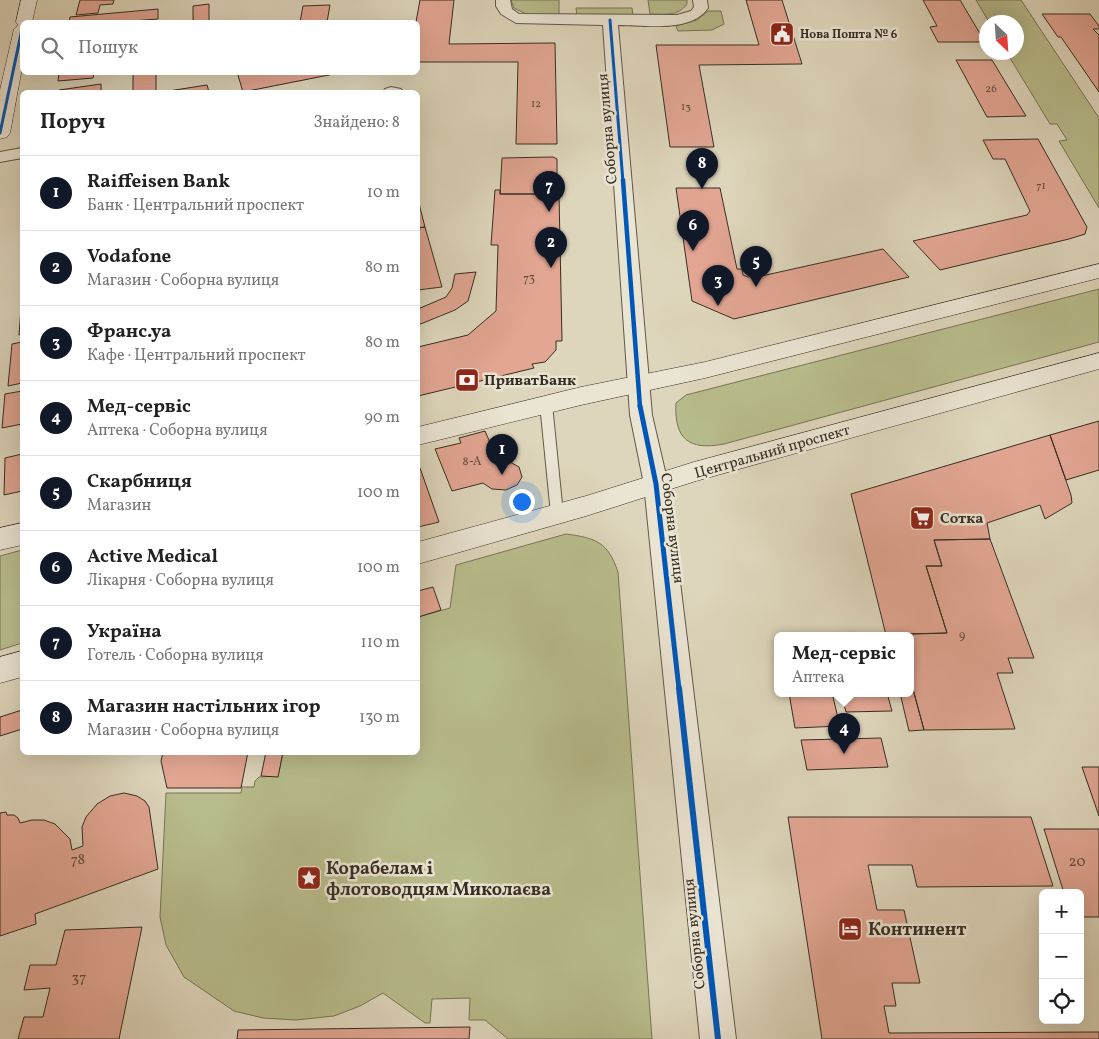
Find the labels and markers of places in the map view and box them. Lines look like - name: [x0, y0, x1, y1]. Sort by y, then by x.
- public building icon: Нова Пошта № 6: [769, 21, 795, 47]
- place label: Нова Пошта № 6: [800, 27, 898, 43]
- pin: 8: [686, 148, 718, 189]
- pin: 7: [533, 171, 565, 212]
- pin: 6: [677, 210, 709, 251]
- pin: 2: [535, 227, 567, 268]
- pin: 5: [740, 246, 772, 287]
- pin: 3: [702, 265, 734, 306]
- bank icon: ПриватБанк: [454, 367, 480, 393]
- place label: ПриватБанк: [484, 371, 576, 392]
- pin: 1: [486, 434, 518, 475]
- supermarket icon: Сотка: [909, 505, 935, 531]
- place label: Сотка: [940, 509, 983, 530]
- pin: 4: [828, 713, 860, 754]
- place label: Корабелам і флотоводцям Миколаєва: [326, 857, 551, 903]
- place icon: Корабелам і флотоводцям Миколаєва: [296, 865, 322, 891]
- hotel icon: Континент: [837, 916, 863, 942]
- place label: Континент: [868, 918, 966, 943]

